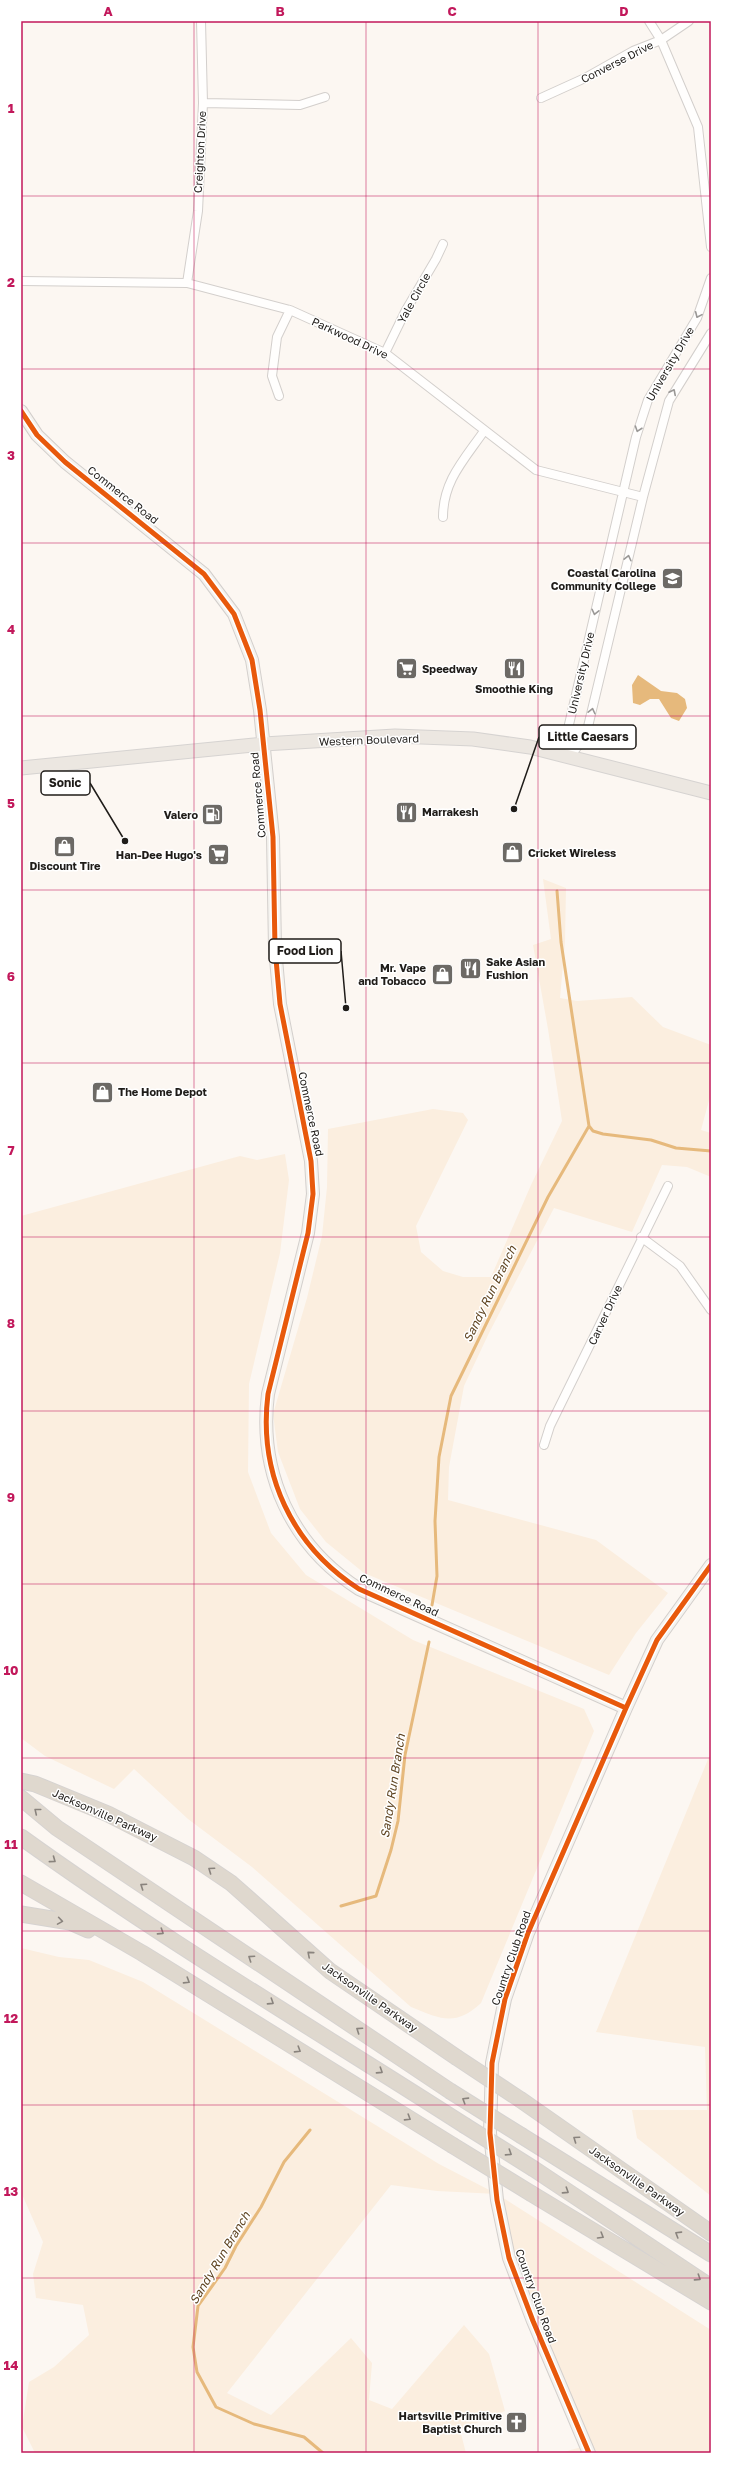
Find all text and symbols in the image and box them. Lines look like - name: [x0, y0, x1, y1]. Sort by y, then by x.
- text: A: [103, 3, 113, 19]
- text: B: [275, 3, 285, 19]
- text: C: [447, 3, 457, 19]
- text: D: [619, 3, 629, 19]
- street label: Converse Drive: [578, 38, 655, 85]
- text: 1: [8, 100, 15, 116]
- street label: Creighton Drive: [191, 111, 208, 193]
- street label: Yale Circle: [394, 270, 433, 325]
- text: 2: [7, 274, 15, 290]
- one-way arrow: [695, 310, 703, 318]
- street label: Parkwood Drive: [310, 314, 390, 361]
- street label: University Drive: [643, 324, 696, 403]
- one-way arrow: [668, 389, 676, 397]
- one-way arrow: [634, 426, 643, 433]
- text: 3: [7, 447, 15, 463]
- street label: Commerce Road: [85, 463, 161, 526]
- one-way arrow: [624, 554, 632, 561]
- place label: Coastal Carolina Community College: [551, 566, 656, 592]
- school or university icon: Coastal Carolina Community College: [659, 566, 685, 592]
- one-way arrow: [592, 609, 600, 616]
- text: 4: [7, 621, 15, 637]
- street label: University Drive: [565, 631, 596, 715]
- supermarket icon: Speedway: [393, 656, 419, 682]
- restaurant icon: Smoothie King: [501, 656, 527, 682]
- place label: Speedway: [422, 662, 478, 675]
- place label: Smoothie King: [475, 682, 553, 695]
- one-way arrow: [587, 708, 595, 714]
- callout: Little Caesars: [539, 725, 636, 749]
- text: Little Caesars: [547, 729, 629, 744]
- street label: Western Boulevard: [319, 731, 419, 748]
- street label: Commerce Road: [247, 752, 268, 839]
- callout: Sonic: [41, 771, 90, 795]
- text: Sonic: [49, 775, 81, 790]
- text: 5: [7, 795, 15, 811]
- restaurant icon: Marrakesh: [394, 799, 420, 825]
- fuel station icon: Valero: [200, 802, 226, 828]
- place label: Marrakesh: [422, 805, 479, 818]
- place label: Valero: [164, 808, 198, 821]
- shop icon: Discount Tire: [52, 833, 78, 859]
- shop icon: Cricket Wireless: [500, 840, 526, 866]
- supermarket icon: Han-Dee Hugo's: [205, 842, 231, 868]
- place label: Cricket Wireless: [528, 846, 616, 859]
- place label: Han-Dee Hugo's: [116, 848, 202, 861]
- place label: Discount Tire: [29, 859, 101, 872]
- callout: Food Lion: [269, 939, 341, 963]
- text: Food Lion: [277, 943, 333, 958]
- restaurant icon: Sake Asian Fushion: [458, 955, 484, 981]
- place label: Sake Asian Fushion: [486, 955, 545, 981]
- place label: Mr. Vape and Tobacco: [358, 961, 426, 987]
- shop icon: Mr. Vape and Tobacco: [429, 961, 455, 987]
- text: 6: [7, 968, 15, 984]
- street label: Commerce Road: [296, 1070, 327, 1157]
- shop icon: The Home Depot: [89, 1079, 115, 1105]
- place label: The Home Depot: [118, 1085, 208, 1098]
- text: 7: [7, 1142, 15, 1158]
- water label: Sandy Run Branch: [460, 1243, 520, 1344]
- street label: Carver Drive: [585, 1283, 624, 1347]
- text: 8: [7, 1315, 15, 1331]
- text: 9: [7, 1489, 15, 1505]
- street label: Commerce Road: [357, 1570, 441, 1619]
- text: 10: [3, 1662, 19, 1678]
- water label: Sandy Run Branch: [377, 1732, 408, 1839]
- street label: Jacksonville Parkway: [51, 1786, 160, 1844]
- one-way arrow: [34, 1808, 41, 1815]
- text: 11: [4, 1836, 18, 1852]
- one-way arrow: [48, 1855, 55, 1862]
- one-way arrow: [209, 1868, 216, 1875]
- one-way arrow: [140, 1883, 147, 1890]
- street label: Country Club Road: [488, 1909, 533, 2007]
- one-way arrow: [56, 1916, 63, 1925]
- one-way arrow: [157, 1927, 164, 1934]
- one-way arrow: [308, 1951, 315, 1958]
- one-way arrow: [248, 1955, 255, 1963]
- street label: Jacksonville Parkway: [320, 1959, 420, 2034]
- one-way arrow: [183, 1977, 190, 1984]
- one-way arrow: [267, 1997, 274, 2004]
- text: 12: [4, 2010, 18, 2026]
- one-way arrow: [356, 2027, 363, 2035]
- one-way arrow: [293, 2045, 300, 2052]
- one-way arrow: [376, 2067, 383, 2074]
- one-way arrow: [462, 2098, 469, 2105]
- one-way arrow: [404, 2113, 411, 2121]
- one-way arrow: [573, 2137, 580, 2144]
- street label: Jacksonville Parkway: [587, 2143, 687, 2218]
- one-way arrow: [505, 2149, 512, 2156]
- text: 13: [4, 2183, 18, 2199]
- one-way arrow: [562, 2186, 569, 2194]
- water label: Sandy Run Branch: [186, 2208, 253, 2307]
- one-way arrow: [597, 2231, 604, 2238]
- one-way arrow: [675, 2231, 682, 2238]
- street label: Country Club Road: [513, 2247, 560, 2345]
- one-way arrow: [694, 2273, 701, 2281]
- text: 14: [4, 2357, 18, 2373]
- place label: Hartsville Primitive Baptist Church: [399, 2409, 503, 2435]
- church icon: Hartsville Primitive Baptist Church: [504, 2409, 530, 2435]

